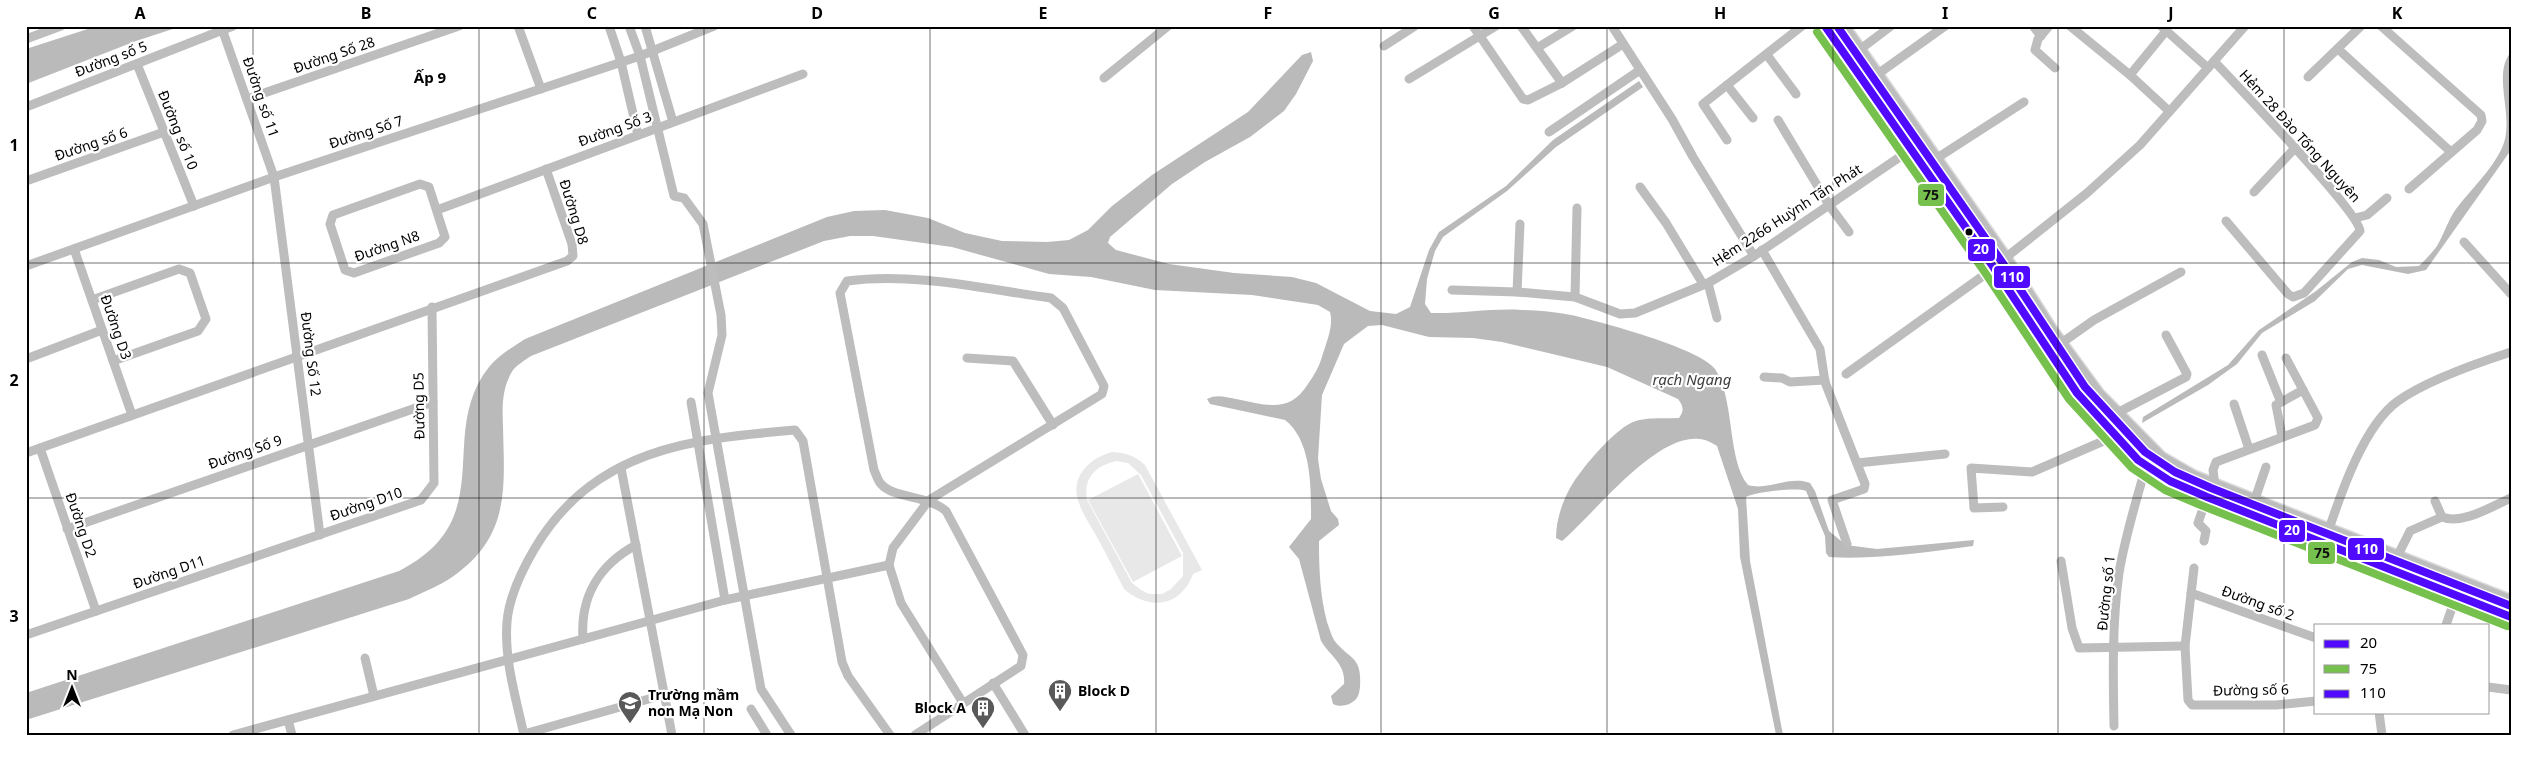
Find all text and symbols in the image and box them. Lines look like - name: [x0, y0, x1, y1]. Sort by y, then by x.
- text: A: [134, 2, 146, 24]
- text: B: [361, 2, 371, 24]
- text: C: [587, 2, 597, 24]
- text: D: [811, 2, 823, 24]
- text: E: [1039, 2, 1048, 24]
- text: F: [1264, 2, 1272, 24]
- text: G: [1488, 2, 1500, 24]
- text: H: [1714, 2, 1726, 24]
- text: I: [1942, 2, 1948, 24]
- text: J: [2166, 2, 2174, 24]
- text: K: [2392, 2, 2403, 24]
- street label: Đường Số 28: [291, 32, 377, 77]
- street label: Đường số 5: [72, 36, 150, 81]
- street label: Đường số 11: [239, 54, 284, 140]
- street label: Hẻm 28 Đào Tống Nguyên: [2236, 65, 2365, 206]
- district label: Ấp 9: [414, 67, 447, 87]
- street label: Đường số 10: [154, 87, 203, 172]
- street label: Đường Số 3: [575, 106, 654, 151]
- street label: Đường Số 7: [326, 111, 405, 152]
- street label: Đường số 6: [52, 122, 130, 165]
- text: 1: [9, 134, 19, 156]
- street label: Hẻm 2266 Huỳnh Tấn Phát: [1708, 159, 1865, 270]
- street label: Đường D8: [556, 177, 593, 247]
- line badge: 75: [1917, 183, 1945, 207]
- text: 75: [1923, 185, 1939, 204]
- street label: Đường N8: [352, 226, 422, 266]
- unlabelled marker: [1964, 227, 1974, 237]
- line badge: 20: [1967, 238, 1996, 262]
- text: 20: [1973, 239, 1989, 258]
- line badge: 110: [1993, 265, 2031, 289]
- text: 110: [2000, 267, 2024, 286]
- street label: Đường D3: [97, 292, 136, 362]
- street label: Đường Số 12: [297, 311, 326, 397]
- text: 2: [9, 369, 19, 391]
- water label: rạch Ngang: [1653, 369, 1732, 389]
- street label: Đường D5: [408, 372, 429, 440]
- street label: Đường Số 9: [205, 430, 284, 473]
- street label: Đường D10: [327, 482, 405, 525]
- street label: Đường D2: [62, 490, 101, 560]
- line badge: 20: [2278, 519, 2306, 543]
- text: 20: [2284, 520, 2300, 539]
- line badge: 110: [2347, 537, 2385, 561]
- text: 110: [2354, 539, 2378, 558]
- line badge: 75: [2307, 541, 2336, 565]
- text: 75: [2314, 543, 2330, 562]
- street label: Đường D11: [130, 550, 208, 593]
- street label: Đường số 1: [2092, 554, 2119, 632]
- street label: Đường số 2: [2219, 581, 2297, 624]
- text: 3: [9, 605, 19, 627]
- legend: [2314, 624, 2490, 714]
- text: 20: [2360, 632, 2377, 652]
- text: 75: [2360, 658, 2377, 678]
- north arrow: [48, 664, 98, 714]
- text: N: [66, 665, 78, 684]
- building icon: Block D: [1047, 678, 1073, 712]
- street label: Đường số 6: [2213, 679, 2289, 700]
- place label: Block D: [1078, 681, 1130, 700]
- text: 110: [2360, 682, 2386, 702]
- place label: Trường mầm non Mạ Non: [648, 685, 739, 720]
- school or university icon: Trường mầm non Mạ Non: [617, 690, 643, 724]
- building icon: Block A: [970, 695, 996, 729]
- place label: Block A: [915, 698, 966, 717]

